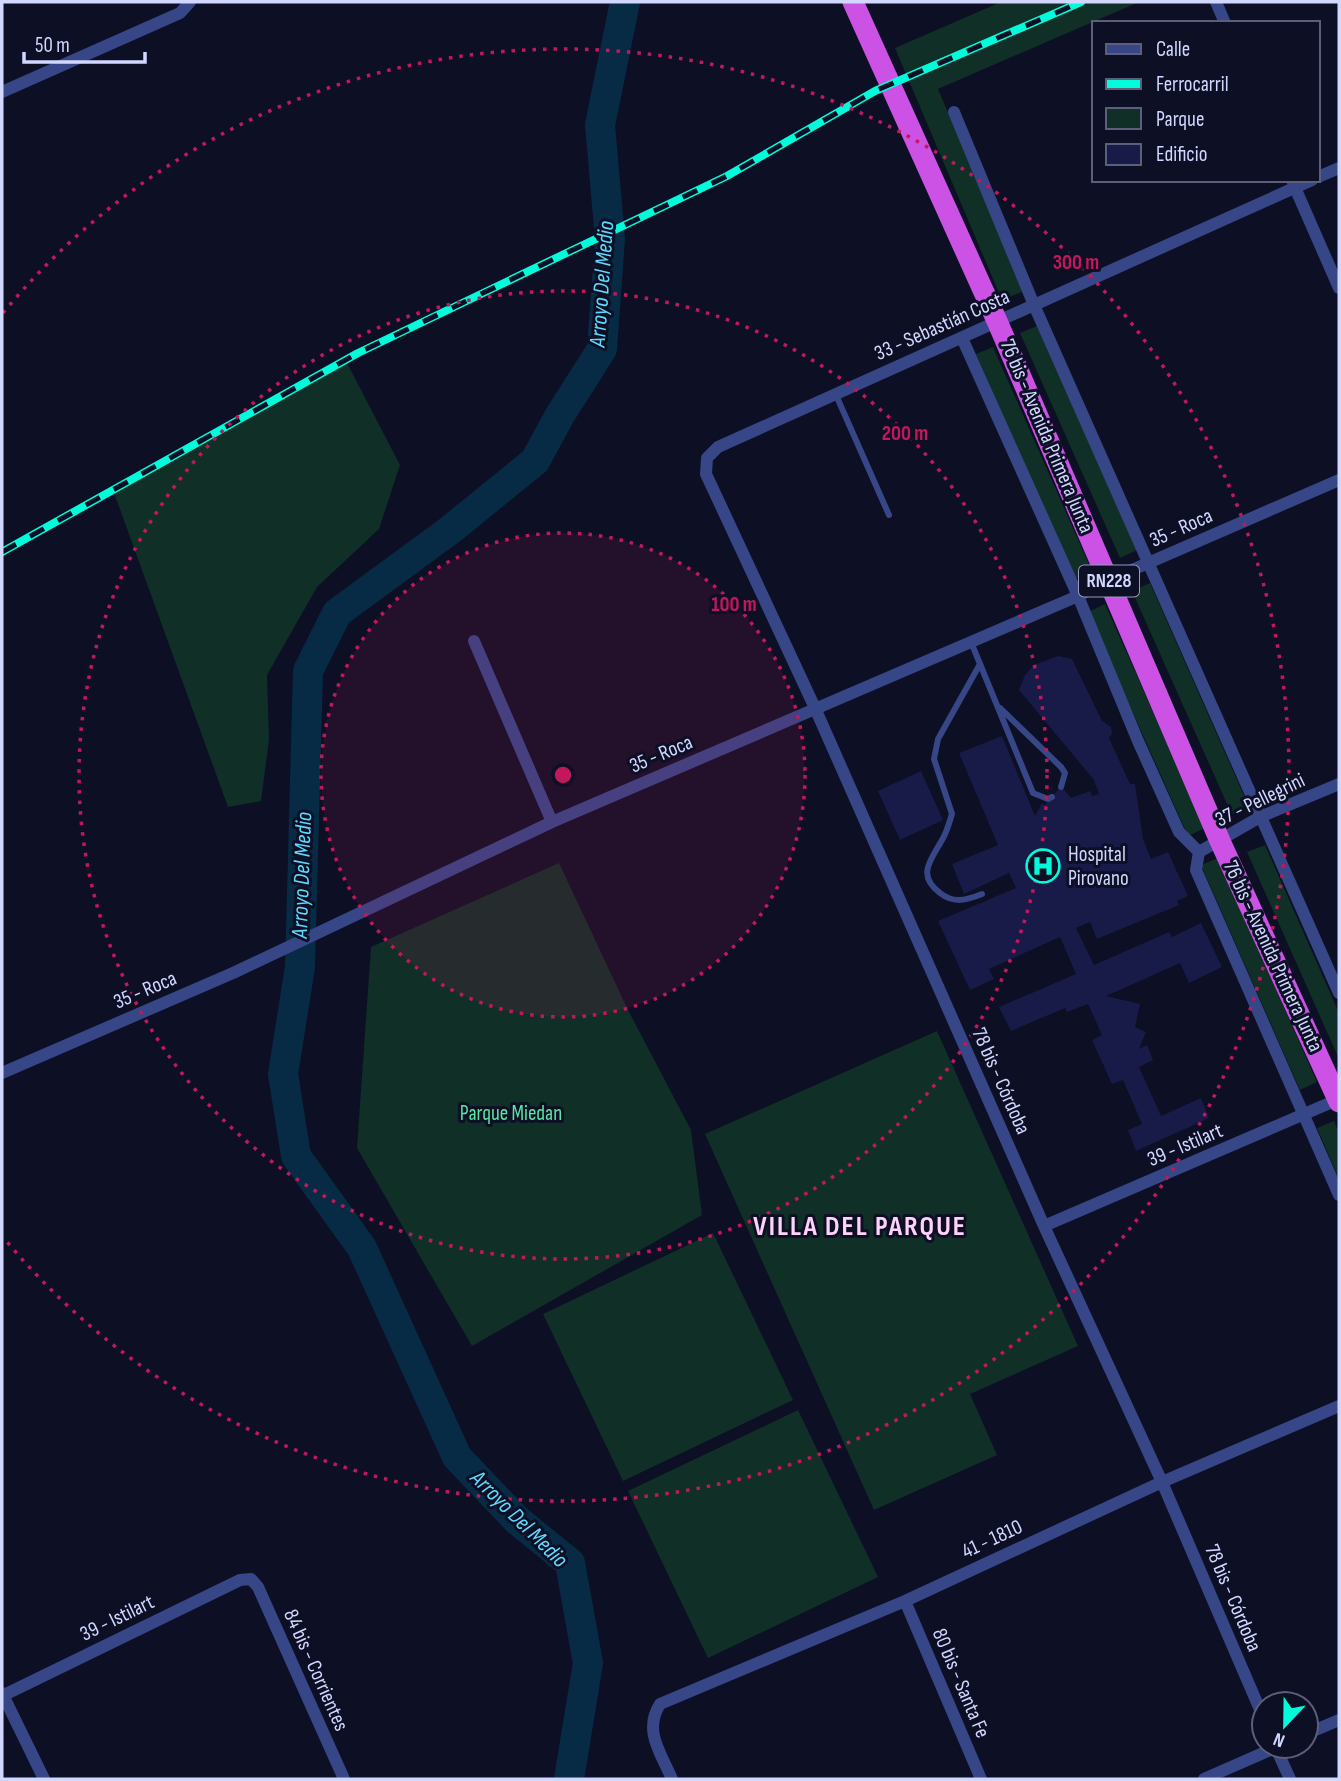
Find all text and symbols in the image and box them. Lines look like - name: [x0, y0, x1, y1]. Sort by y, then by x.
- scale bar: [24, 21, 145, 65]
- legend: [1092, 21, 1320, 182]
- text: 50 m: [35, 33, 70, 58]
- text: Calle: [1156, 37, 1190, 62]
- text: Ferrocarril: [1156, 72, 1229, 97]
- text: Parque: [1156, 107, 1204, 132]
- text: Edificio: [1156, 142, 1207, 167]
- water label: Arroyo Del Medio: [584, 219, 620, 349]
- text: 300 m: [1053, 250, 1099, 275]
- street label: 33 - Sebastián Costa: [871, 284, 1013, 366]
- street label: 76 bis - Avenida Primera Junta: [995, 335, 1099, 537]
- text: 200 m: [882, 421, 928, 446]
- street label: 35 - Roca: [1146, 503, 1216, 553]
- road number: RN228: [1079, 566, 1139, 596]
- text: 100 m: [711, 592, 757, 617]
- street label: 35 - Roca: [626, 730, 696, 778]
- centre of rings: [551, 763, 575, 787]
- street label: 37 - Pellegrini: [1211, 768, 1309, 832]
- water label: Arroyo Del Medio: [286, 811, 318, 940]
- place label: Hospital Pirovano: [1068, 842, 1129, 891]
- hospital icon: Hospital Pirovano: [1024, 847, 1062, 885]
- street label: 76 bis - Avenida Primera Junta: [1218, 856, 1328, 1056]
- street label: 35 - Roca: [110, 966, 180, 1014]
- street label: 78 bis - Córdoba: [966, 1024, 1036, 1138]
- park label: Parque Miedan: [460, 1101, 562, 1126]
- street label: 39 - Istilart: [1144, 1118, 1226, 1172]
- district label: VILLA DEL PARQUE: [753, 1210, 967, 1243]
- water label: Arroyo Del Medio: [464, 1464, 574, 1574]
- street label: 41 - 1810: [958, 1514, 1026, 1564]
- street label: 78 bis - Córdoba: [1199, 1541, 1267, 1655]
- street label: 39 - Istilart: [76, 1589, 158, 1647]
- street label: 84 bis - Corrientes: [278, 1605, 354, 1735]
- street label: 80 bis - Santa Fe: [927, 1624, 995, 1742]
- north arrow: [1250, 1690, 1320, 1760]
- text: N: [1270, 1727, 1288, 1752]

